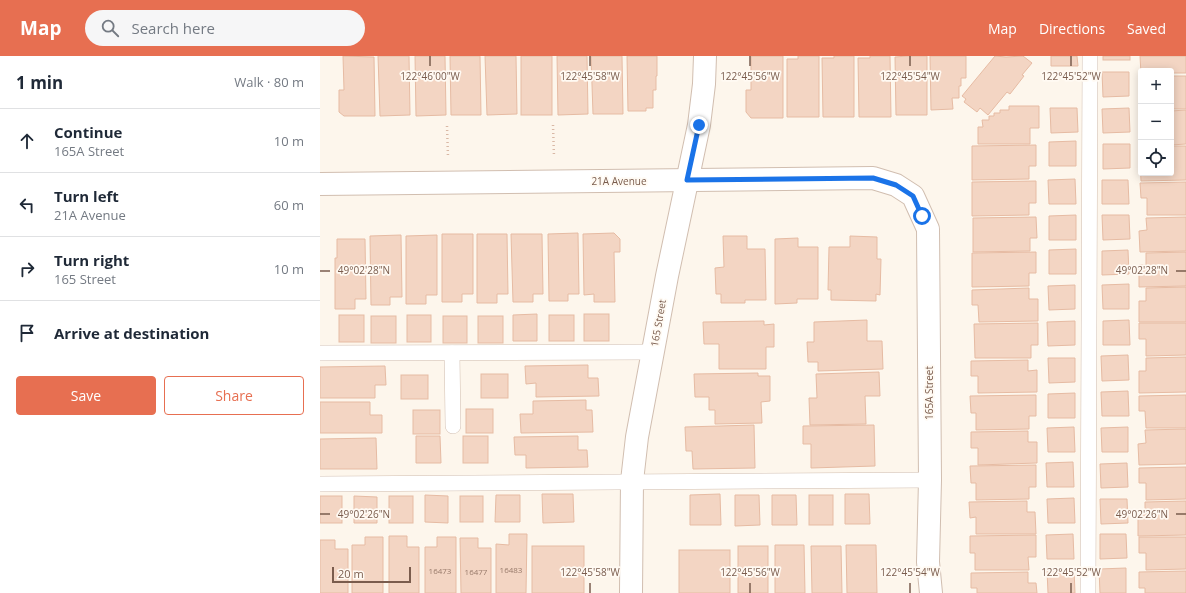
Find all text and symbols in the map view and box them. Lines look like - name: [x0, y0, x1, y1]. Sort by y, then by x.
- search box: [85, 10, 365, 46]
- text: Map: [20, 15, 61, 41]
- icon: search: [99, 17, 121, 39]
- text: Search here: [131, 18, 215, 38]
- text: Map: [988, 19, 1017, 38]
- text: Directions: [1039, 19, 1105, 38]
- text: Saved: [1127, 19, 1166, 38]
- map controls: [1138, 68, 1174, 176]
- button: +: [1138, 68, 1174, 104]
- text: 122°46'00"W: [400, 69, 461, 83]
- text: 122°45'58"W: [560, 69, 621, 83]
- text: 122°45'56"W: [720, 69, 781, 83]
- text: 122°45'54"W: [880, 69, 941, 83]
- text: 122°45'52"W: [1041, 69, 1102, 83]
- text: 1 min: [16, 71, 63, 94]
- text: Walk · 80 m: [234, 73, 304, 91]
- button: −: [1138, 104, 1174, 140]
- route end: [690, 116, 708, 134]
- text: Continue: [54, 122, 122, 142]
- icon: ahead: [16, 130, 38, 152]
- text: 10 m: [274, 132, 304, 150]
- button: locate: [1138, 140, 1174, 176]
- text: 165A Street: [54, 142, 124, 160]
- street label: 21A Avenue: [591, 174, 647, 188]
- text: Turn left: [54, 186, 119, 206]
- icon: left: [16, 194, 38, 216]
- text: 60 m: [274, 196, 304, 214]
- text: 21A Avenue: [54, 206, 126, 224]
- route start: [913, 207, 931, 225]
- text: Turn right: [54, 250, 129, 270]
- icon: right: [16, 258, 38, 280]
- text: 10 m: [274, 260, 304, 278]
- text: 49°02'28"N: [338, 263, 390, 277]
- text: 49°02'28"N: [1116, 263, 1168, 277]
- text: 165 Street: [54, 270, 116, 288]
- street label: 165 Street: [647, 298, 669, 348]
- icon: arrive: [16, 322, 38, 344]
- text: Arrive at destination: [54, 323, 209, 343]
- street label: 165A Street: [922, 366, 936, 420]
- button: Save: [16, 376, 156, 415]
- button: Share: [164, 376, 304, 415]
- text: 49°02'26"N: [338, 507, 390, 521]
- text: 49°02'26"N: [1116, 507, 1168, 521]
- house number: 16483: [500, 564, 523, 575]
- scale bar: [332, 565, 411, 584]
- house number: 16473: [429, 565, 452, 576]
- text: 122°45'58"W: [560, 565, 621, 579]
- text: 122°45'56"W: [720, 565, 781, 579]
- text: 122°45'54"W: [880, 565, 941, 579]
- text: 122°45'52"W: [1041, 565, 1102, 579]
- text: 20 m: [338, 566, 364, 581]
- house number: 16477: [465, 566, 488, 577]

